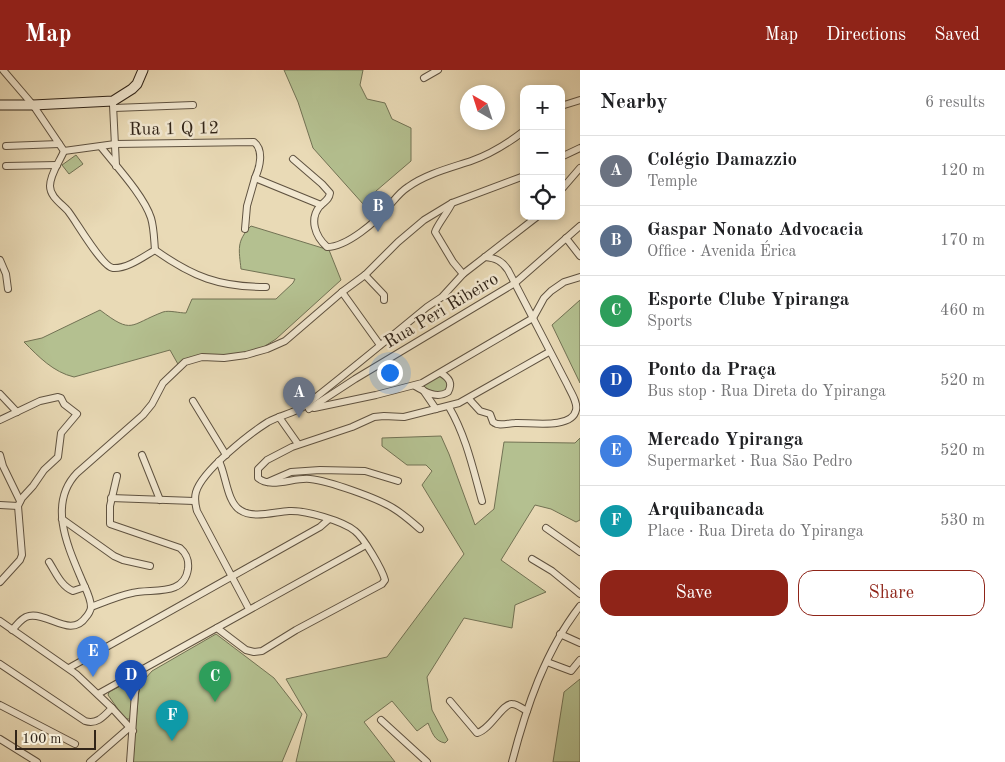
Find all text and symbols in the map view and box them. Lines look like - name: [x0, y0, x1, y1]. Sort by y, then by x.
- text: Map: [25, 23, 72, 47]
- text: Map: [765, 26, 798, 44]
- text: Directions: [826, 26, 906, 44]
- text: Saved: [934, 26, 980, 44]
- north arrow: [460, 85, 505, 130]
- map controls: [520, 85, 565, 220]
- button: +: [520, 85, 565, 130]
- text: Nearby: [600, 92, 668, 113]
- text: 6 results: [925, 95, 985, 111]
- street label: Rua 1 Q 12: [129, 119, 219, 139]
- button: −: [520, 130, 565, 175]
- text: Colégio Damazzio: [647, 151, 797, 170]
- text: A: [610, 163, 622, 179]
- text: 120 m: [940, 163, 985, 179]
- text: Temple: [647, 174, 697, 190]
- button: locate: [520, 175, 565, 220]
- pin: B: [362, 191, 394, 232]
- text: Gaspar Nonato Advocacia: [647, 221, 863, 240]
- text: B: [610, 233, 622, 249]
- text: 170 m: [940, 233, 985, 249]
- text: Office · Avenida Érica: [647, 244, 797, 260]
- street label: Rua Peri Ribeiro: [381, 270, 502, 352]
- text: Esporte Clube Ypiranga: [647, 291, 849, 310]
- text: C: [611, 303, 621, 319]
- text: 460 m: [940, 303, 985, 319]
- text: Sports: [647, 314, 692, 330]
- your location: [377, 360, 403, 386]
- text: Ponto da Praça: [647, 361, 776, 380]
- text: D: [610, 373, 622, 389]
- text: 520 m: [940, 373, 985, 389]
- pin: A: [283, 377, 315, 418]
- text: Bus stop · Rua Direta do Ypiranga: [647, 384, 886, 400]
- text: Mercado Ypiranga: [647, 431, 803, 450]
- text: E: [610, 443, 622, 459]
- text: 520 m: [940, 443, 985, 459]
- text: Supermarket · Rua São Pedro: [647, 454, 852, 470]
- text: Arquibancada: [647, 501, 764, 520]
- text: F: [611, 513, 621, 529]
- text: 530 m: [940, 513, 985, 529]
- text: Place · Rua Direta do Ypiranga: [647, 524, 864, 540]
- button: Save: [600, 570, 788, 616]
- button: Share: [798, 570, 985, 616]
- pin: E: [77, 636, 109, 677]
- pin: D: [115, 660, 147, 701]
- pin: C: [199, 661, 231, 702]
- pin: F: [156, 700, 188, 741]
- scale bar: [15, 727, 96, 750]
- text: 100 m: [22, 732, 61, 746]

